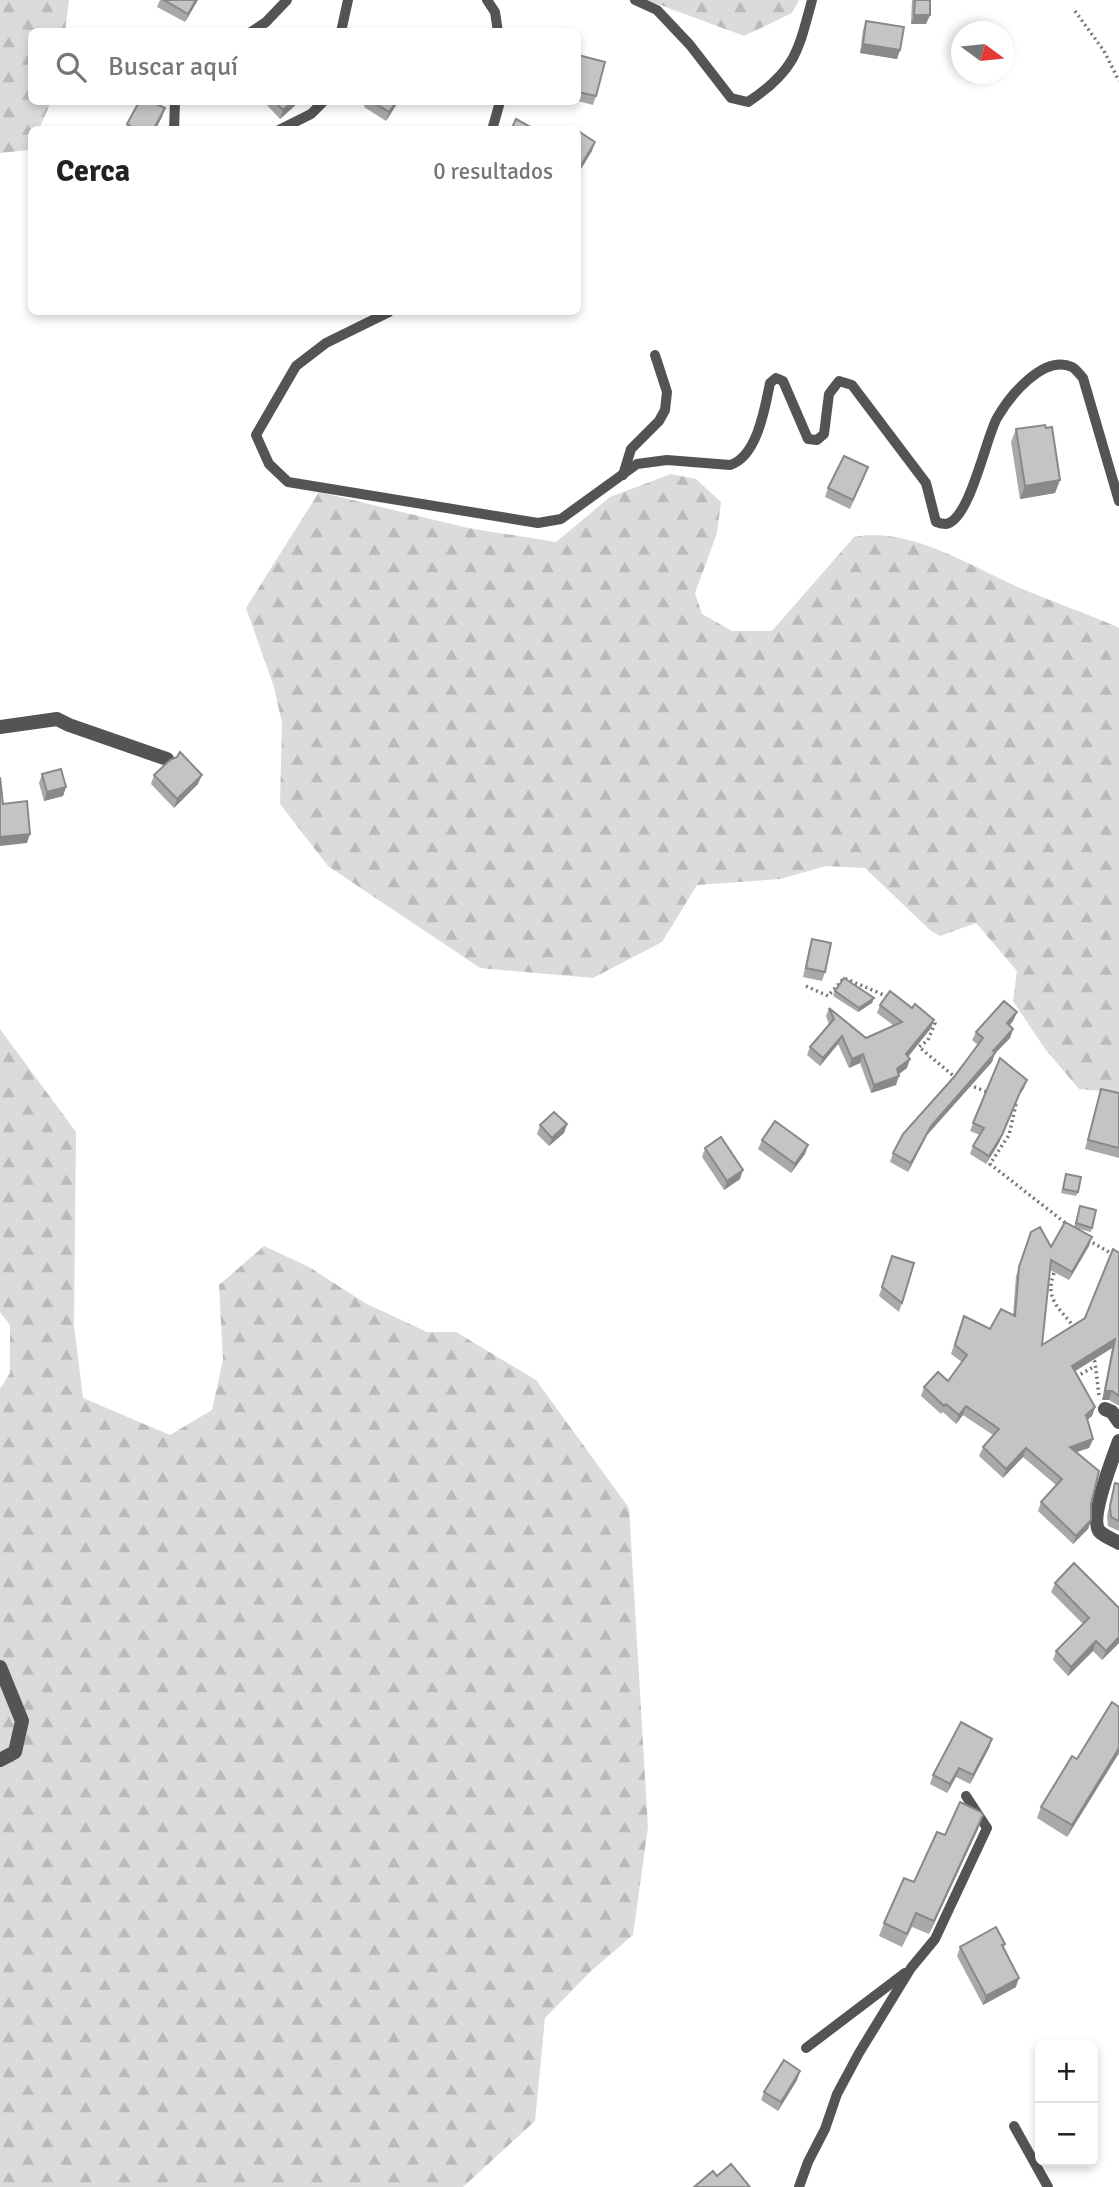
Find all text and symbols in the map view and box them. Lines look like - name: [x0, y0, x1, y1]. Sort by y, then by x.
- north arrow: [951, 21, 1014, 84]
- search box: [28, 28, 581, 105]
- icon: search: [52, 48, 90, 86]
- text: Buscar aquí: [108, 51, 238, 83]
- text: Cerca: [56, 153, 130, 190]
- text: 0 resultados: [433, 157, 553, 186]
- map controls: [1035, 2040, 1098, 2166]
- button: +: [1035, 2040, 1098, 2103]
- button: −: [1035, 2103, 1098, 2166]

